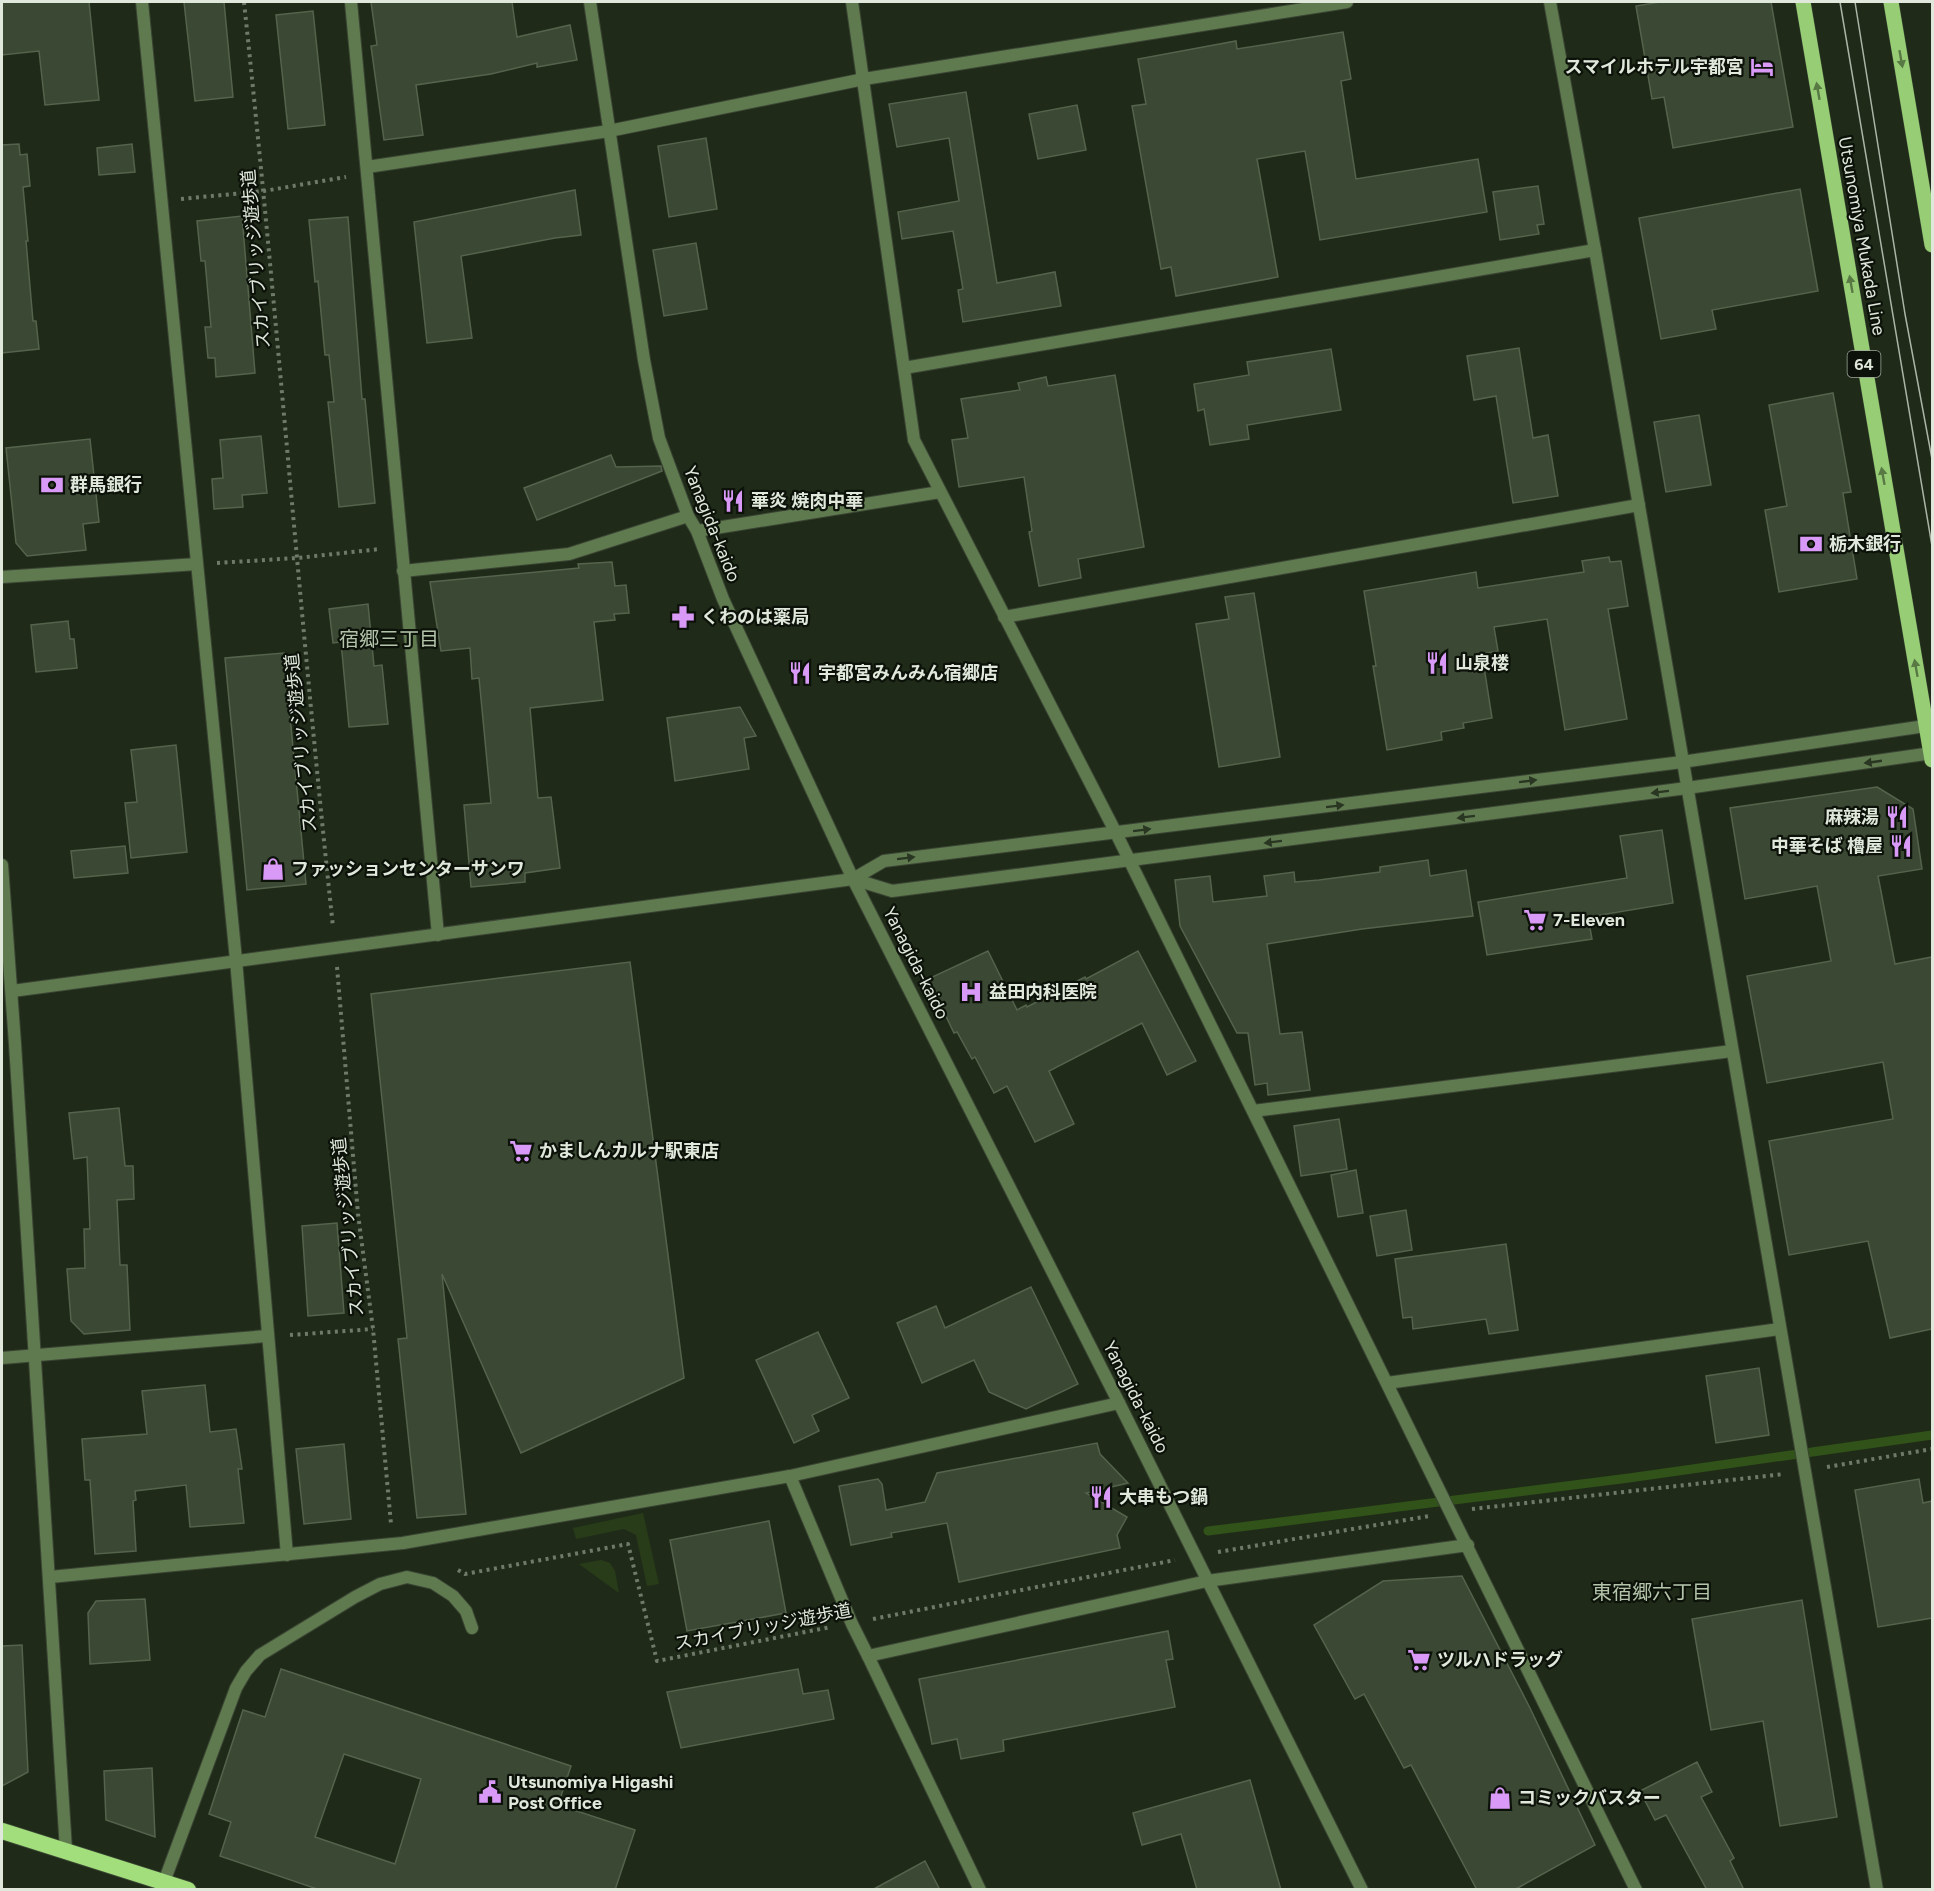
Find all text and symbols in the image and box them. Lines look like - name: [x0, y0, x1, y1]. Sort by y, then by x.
- one-way arrow: [1897, 50, 1906, 69]
- hotel icon: スマイルホテル宇都宮: [1749, 54, 1775, 80]
- place label: スマイルホテル宇都宮: [1565, 56, 1744, 78]
- one-way arrow: [1813, 82, 1822, 101]
- street label: Utsunomiya Mukada Line: [1834, 135, 1890, 337]
- street label: スカイブリッジ遊歩道: [237, 168, 275, 350]
- one-way arrow: [1846, 274, 1855, 293]
- road number: 64: [1848, 351, 1880, 377]
- street label: Yanagida-kaido: [679, 463, 745, 585]
- one-way arrow: [1879, 466, 1888, 485]
- bank icon: 群馬銀行: [39, 472, 65, 498]
- place label: 群馬銀行: [70, 474, 142, 496]
- restaurant icon: 華炎 焼肉中華: [720, 488, 746, 514]
- place label: 華炎 焼肉中華: [751, 490, 863, 512]
- bank icon: 栃木銀行: [1798, 531, 1824, 557]
- place label: 栃木銀行: [1829, 533, 1901, 555]
- pharmacy icon: くわのは薬局: [670, 604, 696, 630]
- place label: くわのは薬局: [701, 606, 809, 628]
- district label: 宿郷三丁目: [339, 627, 439, 651]
- restaurant icon: 山泉楼: [1424, 650, 1450, 676]
- street label: スカイブリッジ遊歩道: [281, 652, 321, 834]
- place label: 山泉楼: [1455, 652, 1509, 674]
- one-way arrow: [1911, 658, 1920, 677]
- restaurant icon: 宇都宮みんみん宿郷店: [787, 660, 813, 686]
- place label: 宇都宮みんみん宿郷店: [818, 662, 998, 684]
- one-way arrow: [1864, 757, 1883, 766]
- one-way arrow: [1519, 776, 1538, 786]
- one-way arrow: [1650, 787, 1669, 796]
- one-way arrow: [1326, 801, 1345, 810]
- restaurant icon: 麻辣湯: [1884, 804, 1910, 830]
- place label: 麻辣湯: [1825, 806, 1879, 828]
- one-way arrow: [1457, 812, 1476, 822]
- one-way arrow: [1132, 825, 1151, 835]
- restaurant icon: 中華そば 櫓屋: [1888, 833, 1914, 859]
- place label: 中華そば 櫓屋: [1771, 835, 1883, 857]
- one-way arrow: [1263, 838, 1282, 847]
- one-way arrow: [897, 853, 916, 863]
- shop icon: ファッションセンターサンワ: [260, 856, 286, 882]
- place label: ファッションセンターサンワ: [291, 858, 525, 880]
- street label: Yanagida-kaido: [878, 903, 954, 1023]
- supermarket icon: 7-Eleven: [1522, 907, 1548, 933]
- place label: 7-Eleven: [1553, 909, 1625, 931]
- hospital icon: 益田内科医院: [958, 979, 984, 1005]
- place label: 益田内科医院: [989, 981, 1097, 1003]
- street label: スカイブリッジ遊歩道: [328, 1136, 368, 1318]
- supermarket icon: かましんカルナ駅東店: [508, 1138, 534, 1164]
- place label: かましんカルナ駅東店: [539, 1140, 719, 1162]
- street label: Yanagida-kaido: [1098, 1337, 1174, 1457]
- restaurant icon: 大串もつ鍋: [1088, 1484, 1114, 1510]
- place label: 大串もつ鍋: [1119, 1486, 1208, 1508]
- district label: 東宿郷六丁目: [1592, 1580, 1712, 1604]
- street label: スカイブリッジ遊歩道: [673, 1599, 853, 1655]
- supermarket icon: ツルハドラッグ: [1406, 1647, 1432, 1673]
- place label: ツルハドラッグ: [1437, 1649, 1563, 1671]
- place label: Utsunomiya Higashi Post Office: [508, 1771, 674, 1814]
- public building icon: Utsunomiya Higashi Post Office: [477, 1779, 503, 1805]
- shop icon: コミックバスター: [1487, 1785, 1513, 1811]
- place label: コミックバスター: [1518, 1787, 1661, 1809]

